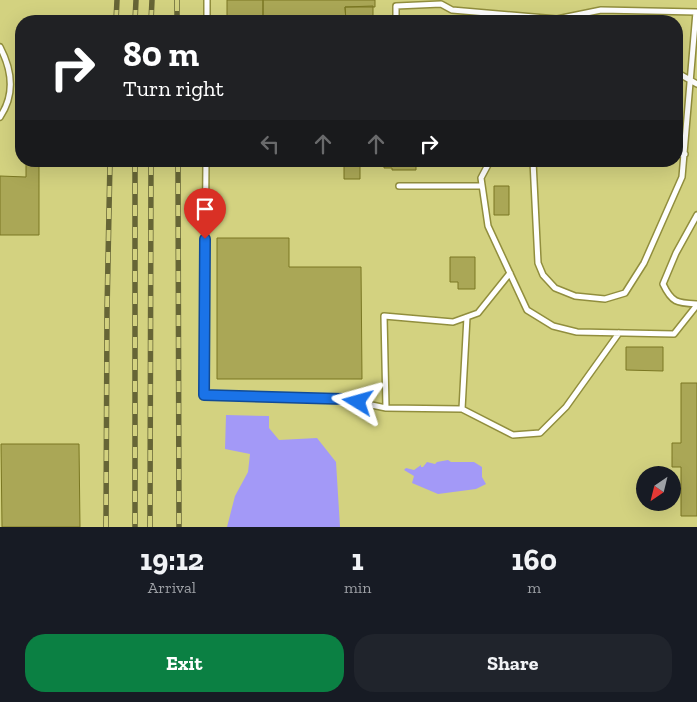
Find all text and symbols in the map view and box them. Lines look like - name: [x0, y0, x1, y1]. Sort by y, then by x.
- text: 80 m: [123, 33, 199, 75]
- icon: right: [40, 35, 105, 100]
- text: Turn right: [123, 75, 224, 102]
- icon: left: [256, 130, 284, 158]
- icon: ahead: [309, 130, 337, 158]
- icon: ahead: [362, 130, 390, 158]
- icon: right: [415, 130, 443, 158]
- pin: [184, 188, 226, 239]
- icon: arrive: [191, 195, 219, 223]
- position arrow: [331, 375, 383, 427]
- north arrow: [636, 466, 681, 511]
- map controls: [636, 466, 681, 511]
- text: 19:12: [140, 542, 204, 578]
- text: 1: [352, 542, 364, 578]
- text: 160: [511, 542, 557, 578]
- text: Arrival: [148, 578, 196, 597]
- text: min: [344, 578, 371, 597]
- text: m: [527, 578, 541, 597]
- button: Exit: [25, 634, 344, 692]
- button: Share: [354, 634, 672, 692]

